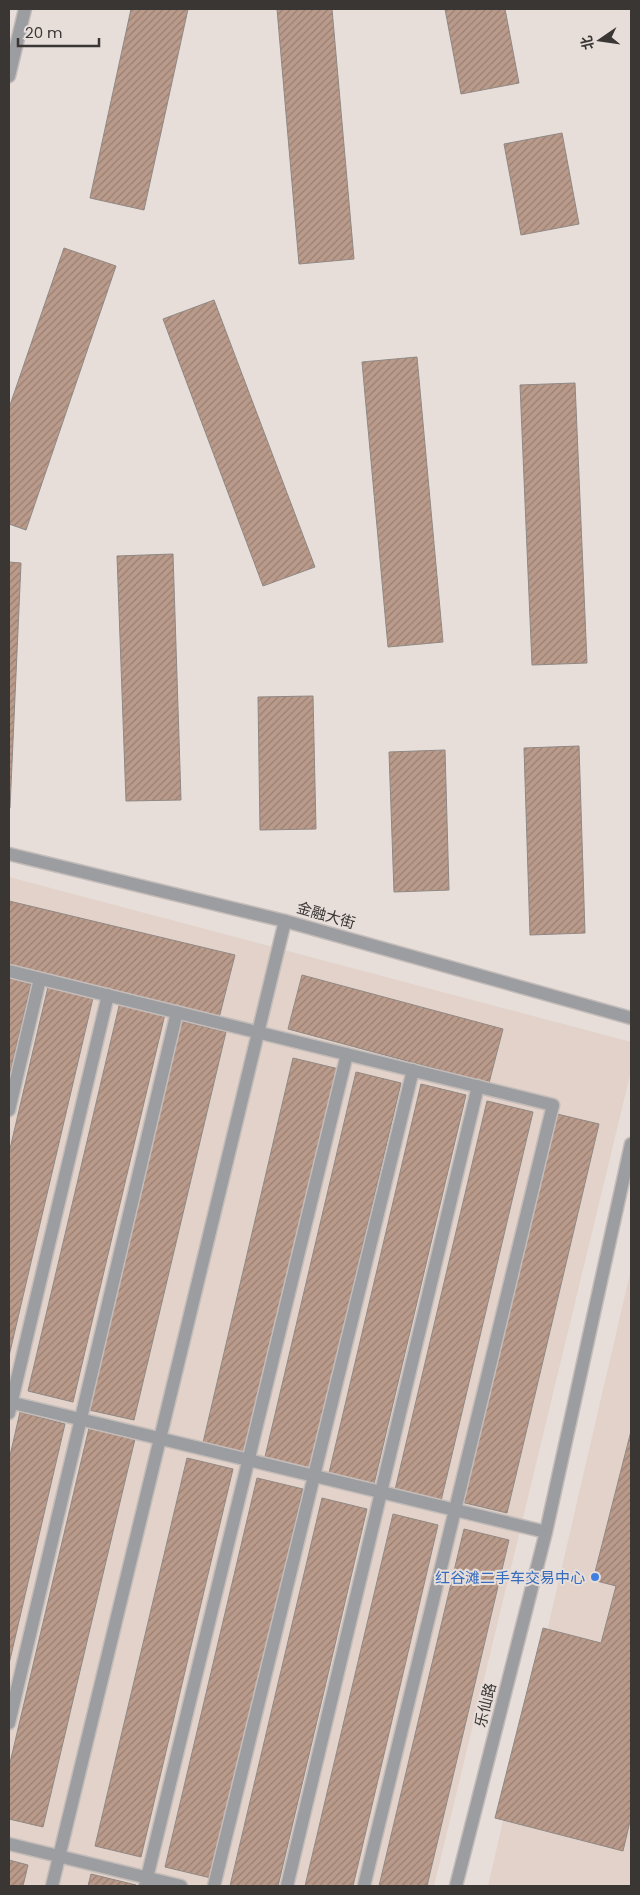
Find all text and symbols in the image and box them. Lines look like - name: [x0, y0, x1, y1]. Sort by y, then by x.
- scale bar: [18, 15, 99, 47]
- north arrow: [575, 15, 625, 65]
- text: 20 m: [25, 22, 63, 43]
- text: 北: [576, 34, 599, 52]
- street label: 金融大街: [294, 897, 358, 933]
- place label: 红谷滩二手车交易中心: [435, 1567, 585, 1588]
- marker: 红谷滩二手车交易中心: [589, 1571, 601, 1583]
- street label: 乐仙路: [469, 1681, 501, 1729]

